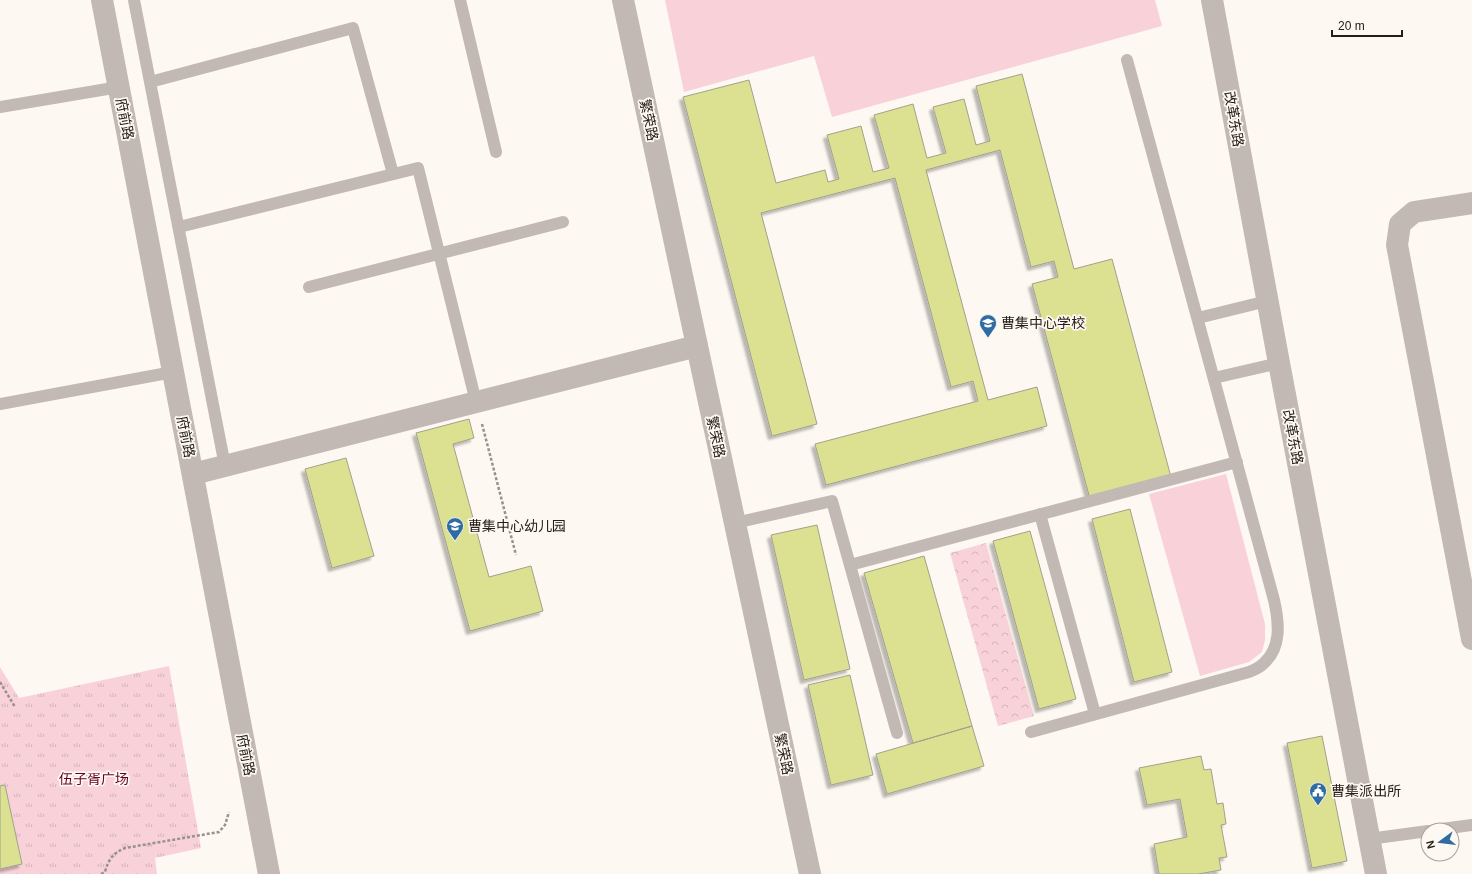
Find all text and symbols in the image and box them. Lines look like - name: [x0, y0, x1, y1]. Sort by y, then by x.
- scale bar: [1332, 12, 1402, 38]
- text: 20 m: [1338, 19, 1365, 33]
- street label: 改革东路: [1221, 90, 1247, 148]
- street label: 府前路: [113, 97, 137, 141]
- street label: 繁荣路: [637, 98, 661, 142]
- school or university icon: 曹集中心学校: [978, 313, 998, 338]
- place label: 曹集中心学校: [1001, 315, 1085, 331]
- street label: 改革东路: [1280, 408, 1306, 466]
- street label: 府前路: [174, 415, 198, 459]
- street label: 繁荣路: [704, 415, 728, 459]
- school or university icon: 曹集中心幼儿园: [445, 516, 465, 541]
- place label: 曹集中心幼儿园: [468, 518, 566, 534]
- street label: 繁荣路: [772, 732, 796, 776]
- street label: 府前路: [234, 733, 258, 777]
- park label: 伍子胥广场: [59, 771, 129, 787]
- public building icon: 曹集派出所: [1308, 781, 1328, 806]
- place label: 曹集派出所: [1331, 783, 1401, 799]
- north arrow: [1420, 822, 1460, 862]
- text: N: [1424, 839, 1437, 850]

